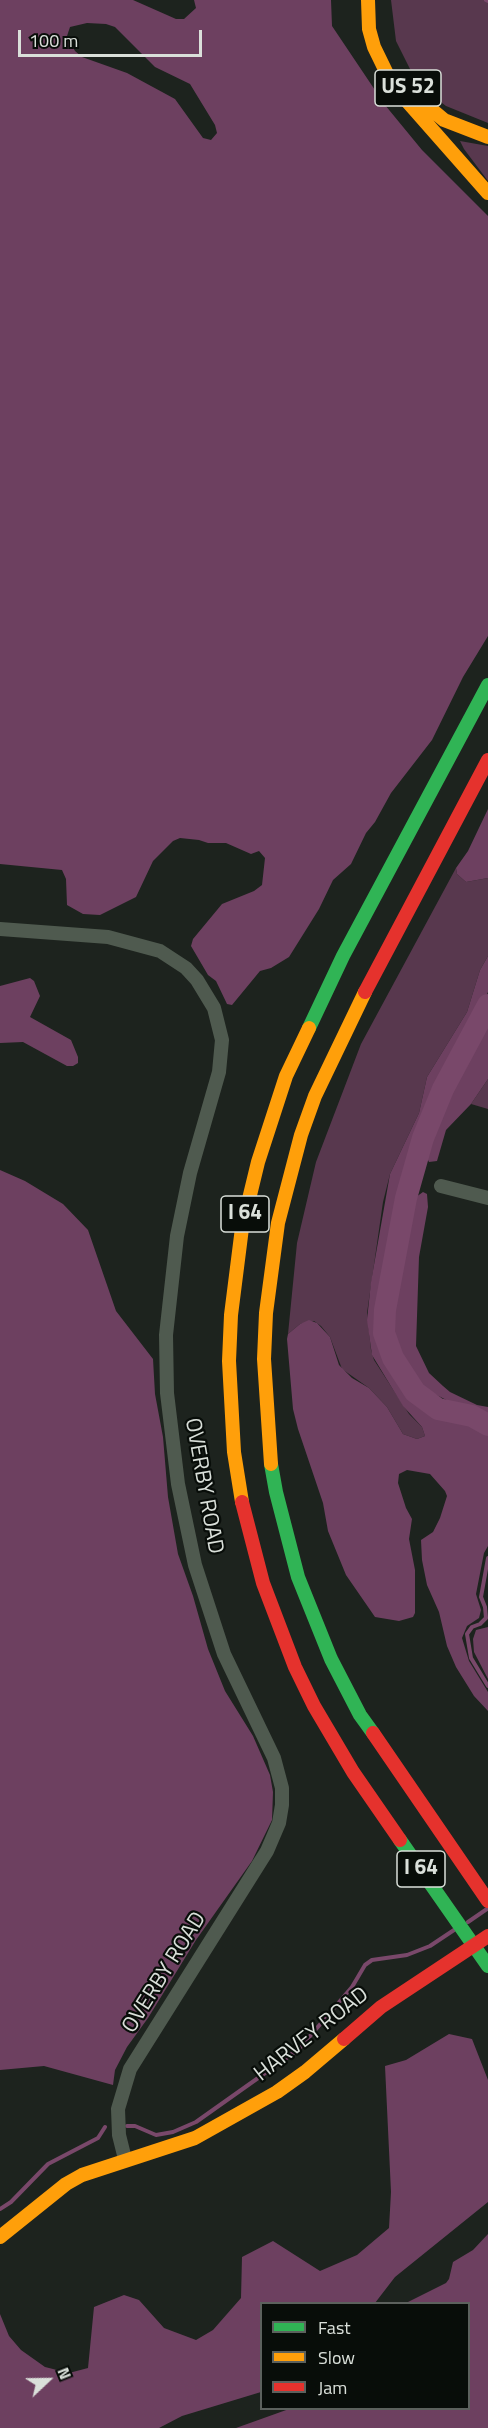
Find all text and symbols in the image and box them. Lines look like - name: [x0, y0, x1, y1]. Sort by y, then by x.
- scale bar: [21, 18, 206, 56]
- text: 100 m: [29, 27, 78, 54]
- road number: US 52: [375, 70, 441, 106]
- road number: I 64: [221, 1196, 269, 1232]
- street label: OVERBY ROAD: [178, 1416, 228, 1556]
- road number: I 64: [397, 1851, 445, 1887]
- street label: OVERBY ROAD: [117, 1908, 213, 2038]
- street label: HARVEY ROAD: [249, 1982, 375, 2088]
- legend: [260, 2302, 470, 2410]
- text: Fast: [318, 2314, 351, 2341]
- text: Slow: [318, 2344, 355, 2371]
- north arrow: [18, 2350, 78, 2410]
- text: N: [51, 2364, 78, 2383]
- text: Jam: [318, 2374, 347, 2401]

